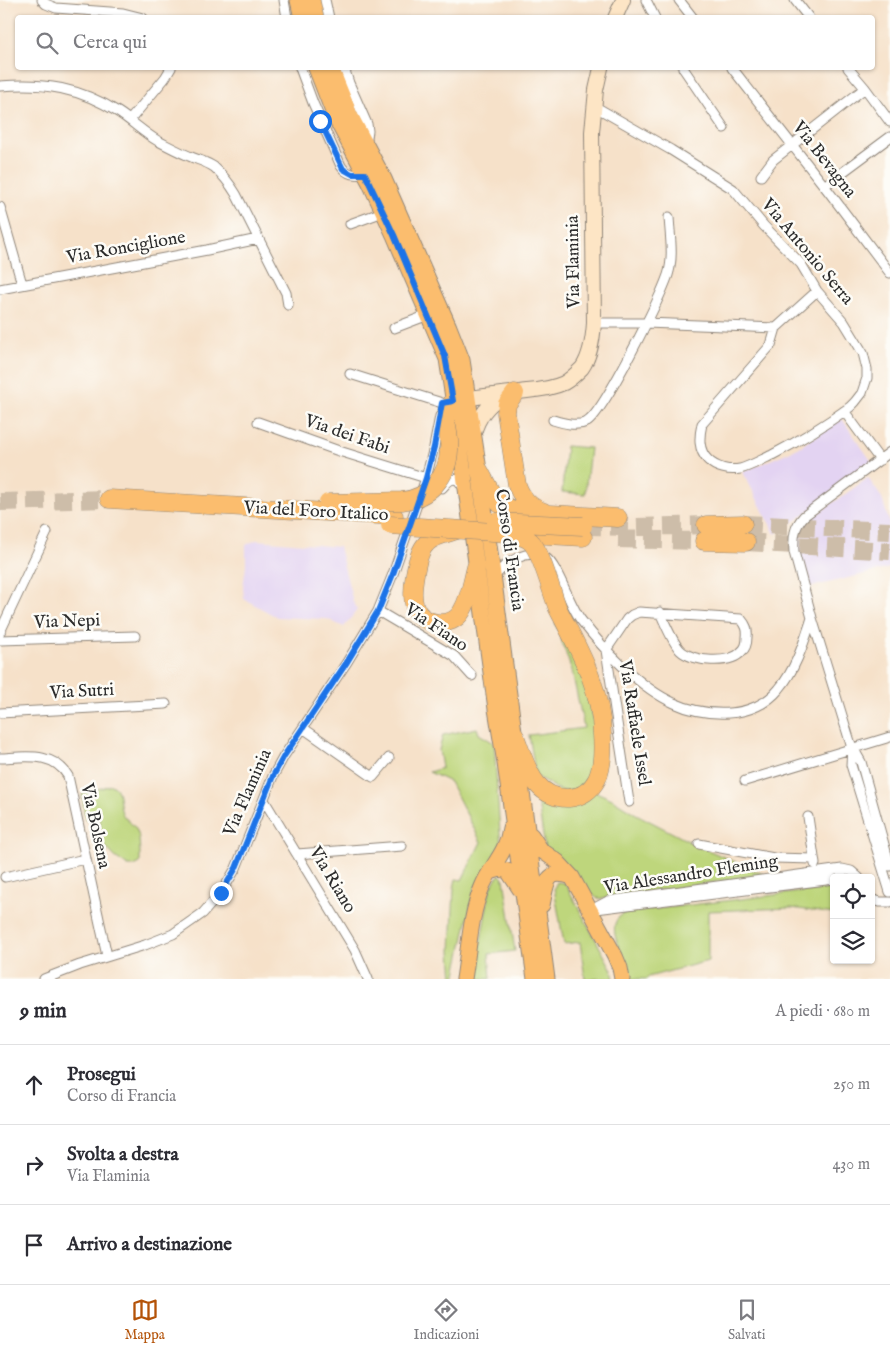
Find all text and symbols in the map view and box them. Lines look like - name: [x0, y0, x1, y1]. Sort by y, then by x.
- search box: [15, 15, 875, 70]
- icon: search: [33, 29, 61, 57]
- text: Cerca qui: [73, 31, 147, 55]
- route start: [309, 110, 332, 133]
- street label: Via Bevagna: [786, 116, 861, 203]
- street label: Via Antonio Serra: [755, 193, 858, 310]
- street label: Via Flaminia: [562, 215, 586, 310]
- street label: Via Ronciglione: [64, 226, 187, 270]
- street label: Via dei Fabi: [301, 409, 393, 460]
- street label: Corso di Francia: [489, 488, 529, 613]
- street label: Via del Foro Italico: [242, 497, 389, 527]
- street label: Via Fiano: [399, 598, 472, 658]
- street label: Via Nepi: [33, 609, 101, 635]
- street label: Via Raffaele Issel: [613, 657, 655, 788]
- street label: Via Sutri: [48, 679, 115, 705]
- street label: Via Flaminia: [218, 745, 278, 841]
- street label: Via Bolsena: [75, 780, 115, 871]
- street label: Via Riano: [303, 842, 361, 918]
- street label: Via Alessandro Fleming: [601, 850, 780, 900]
- map controls: [830, 874, 875, 964]
- button: locate: [830, 874, 875, 919]
- route end: [210, 882, 233, 905]
- button: layers: [830, 919, 875, 964]
- text: 9 min: [20, 998, 67, 1025]
- text: A piedi · 680 m: [775, 1002, 870, 1022]
- text: Prosegui: [67, 1063, 136, 1087]
- icon: ahead: [20, 1071, 48, 1099]
- text: 250 m: [833, 1075, 870, 1095]
- text: Corso di Francia: [67, 1087, 176, 1107]
- text: Svolta a destra: [67, 1143, 179, 1167]
- icon: right: [20, 1151, 48, 1179]
- text: 430 m: [832, 1155, 870, 1175]
- text: Via Flaminia: [67, 1167, 150, 1187]
- icon: arrive: [20, 1231, 48, 1259]
- text: Arrivo a destinazione: [67, 1233, 232, 1257]
- tab: Mappa: [124, 1296, 165, 1344]
- tab: Indicazioni: [414, 1296, 479, 1344]
- tab: Salvati: [728, 1296, 766, 1344]

